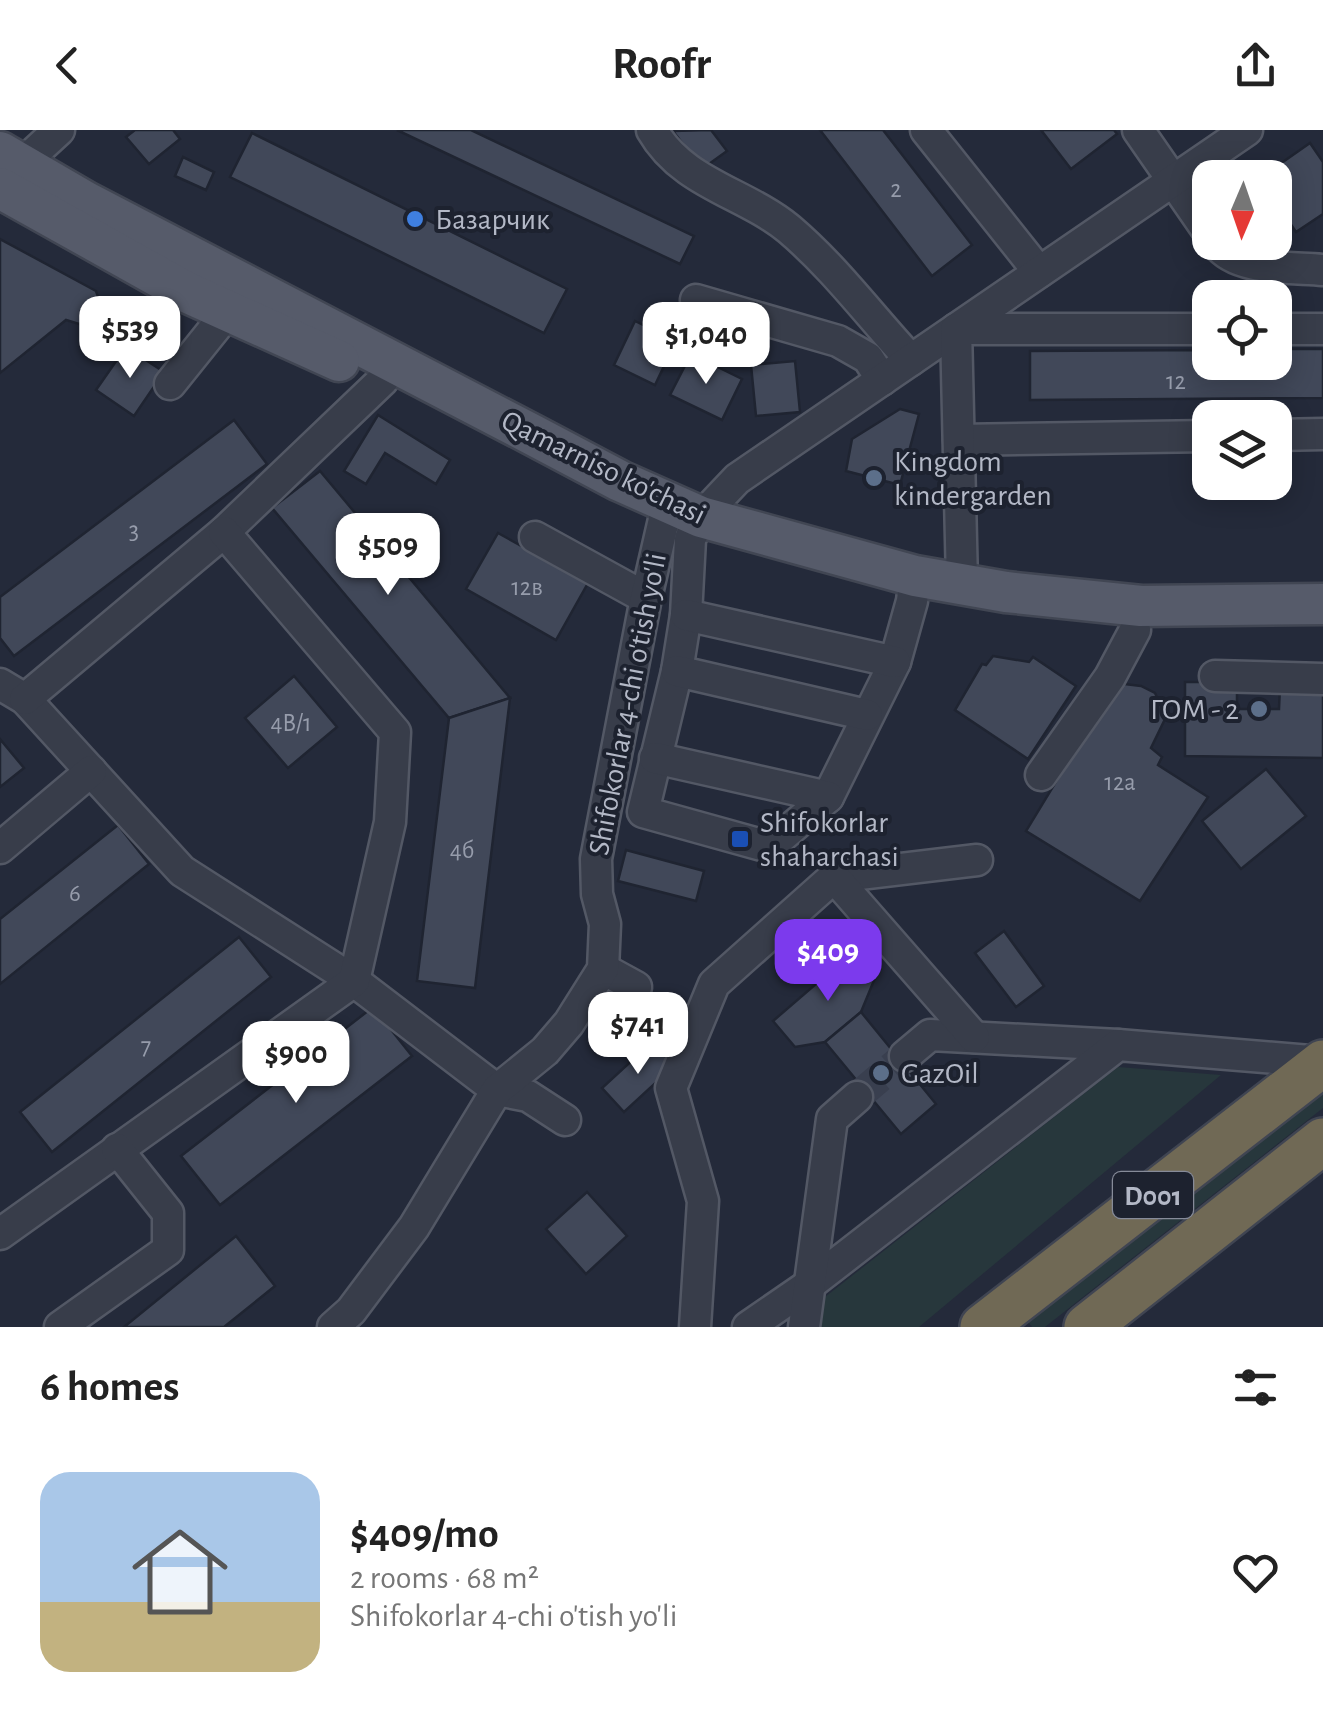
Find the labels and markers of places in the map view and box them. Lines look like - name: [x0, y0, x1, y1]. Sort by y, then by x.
- place label: Базарчик: [435, 205, 550, 235]
- marker: Базарчик: [404, 208, 426, 230]
- pin: $539: [71, 296, 189, 381]
- pin: $1,040: [625, 302, 787, 387]
- place label: Kingdom kindergarden: [894, 447, 1052, 511]
- marker: Kingdom kindergarden: [863, 467, 885, 489]
- pin: $509: [329, 513, 447, 598]
- place label: ГОМ - 2: [1150, 695, 1239, 725]
- marker: ГОМ - 2: [1248, 698, 1270, 720]
- place label: Shifokorlar shaharchasi: [760, 808, 899, 872]
- marker: Shifokorlar shaharchasi: [729, 828, 751, 850]
- pin: $409: [769, 919, 887, 1004]
- pin: $741: [579, 992, 697, 1077]
- pin: $900: [237, 1021, 355, 1106]
- place label: GazOil: [901, 1059, 979, 1089]
- marker: GazOil: [870, 1062, 892, 1084]

